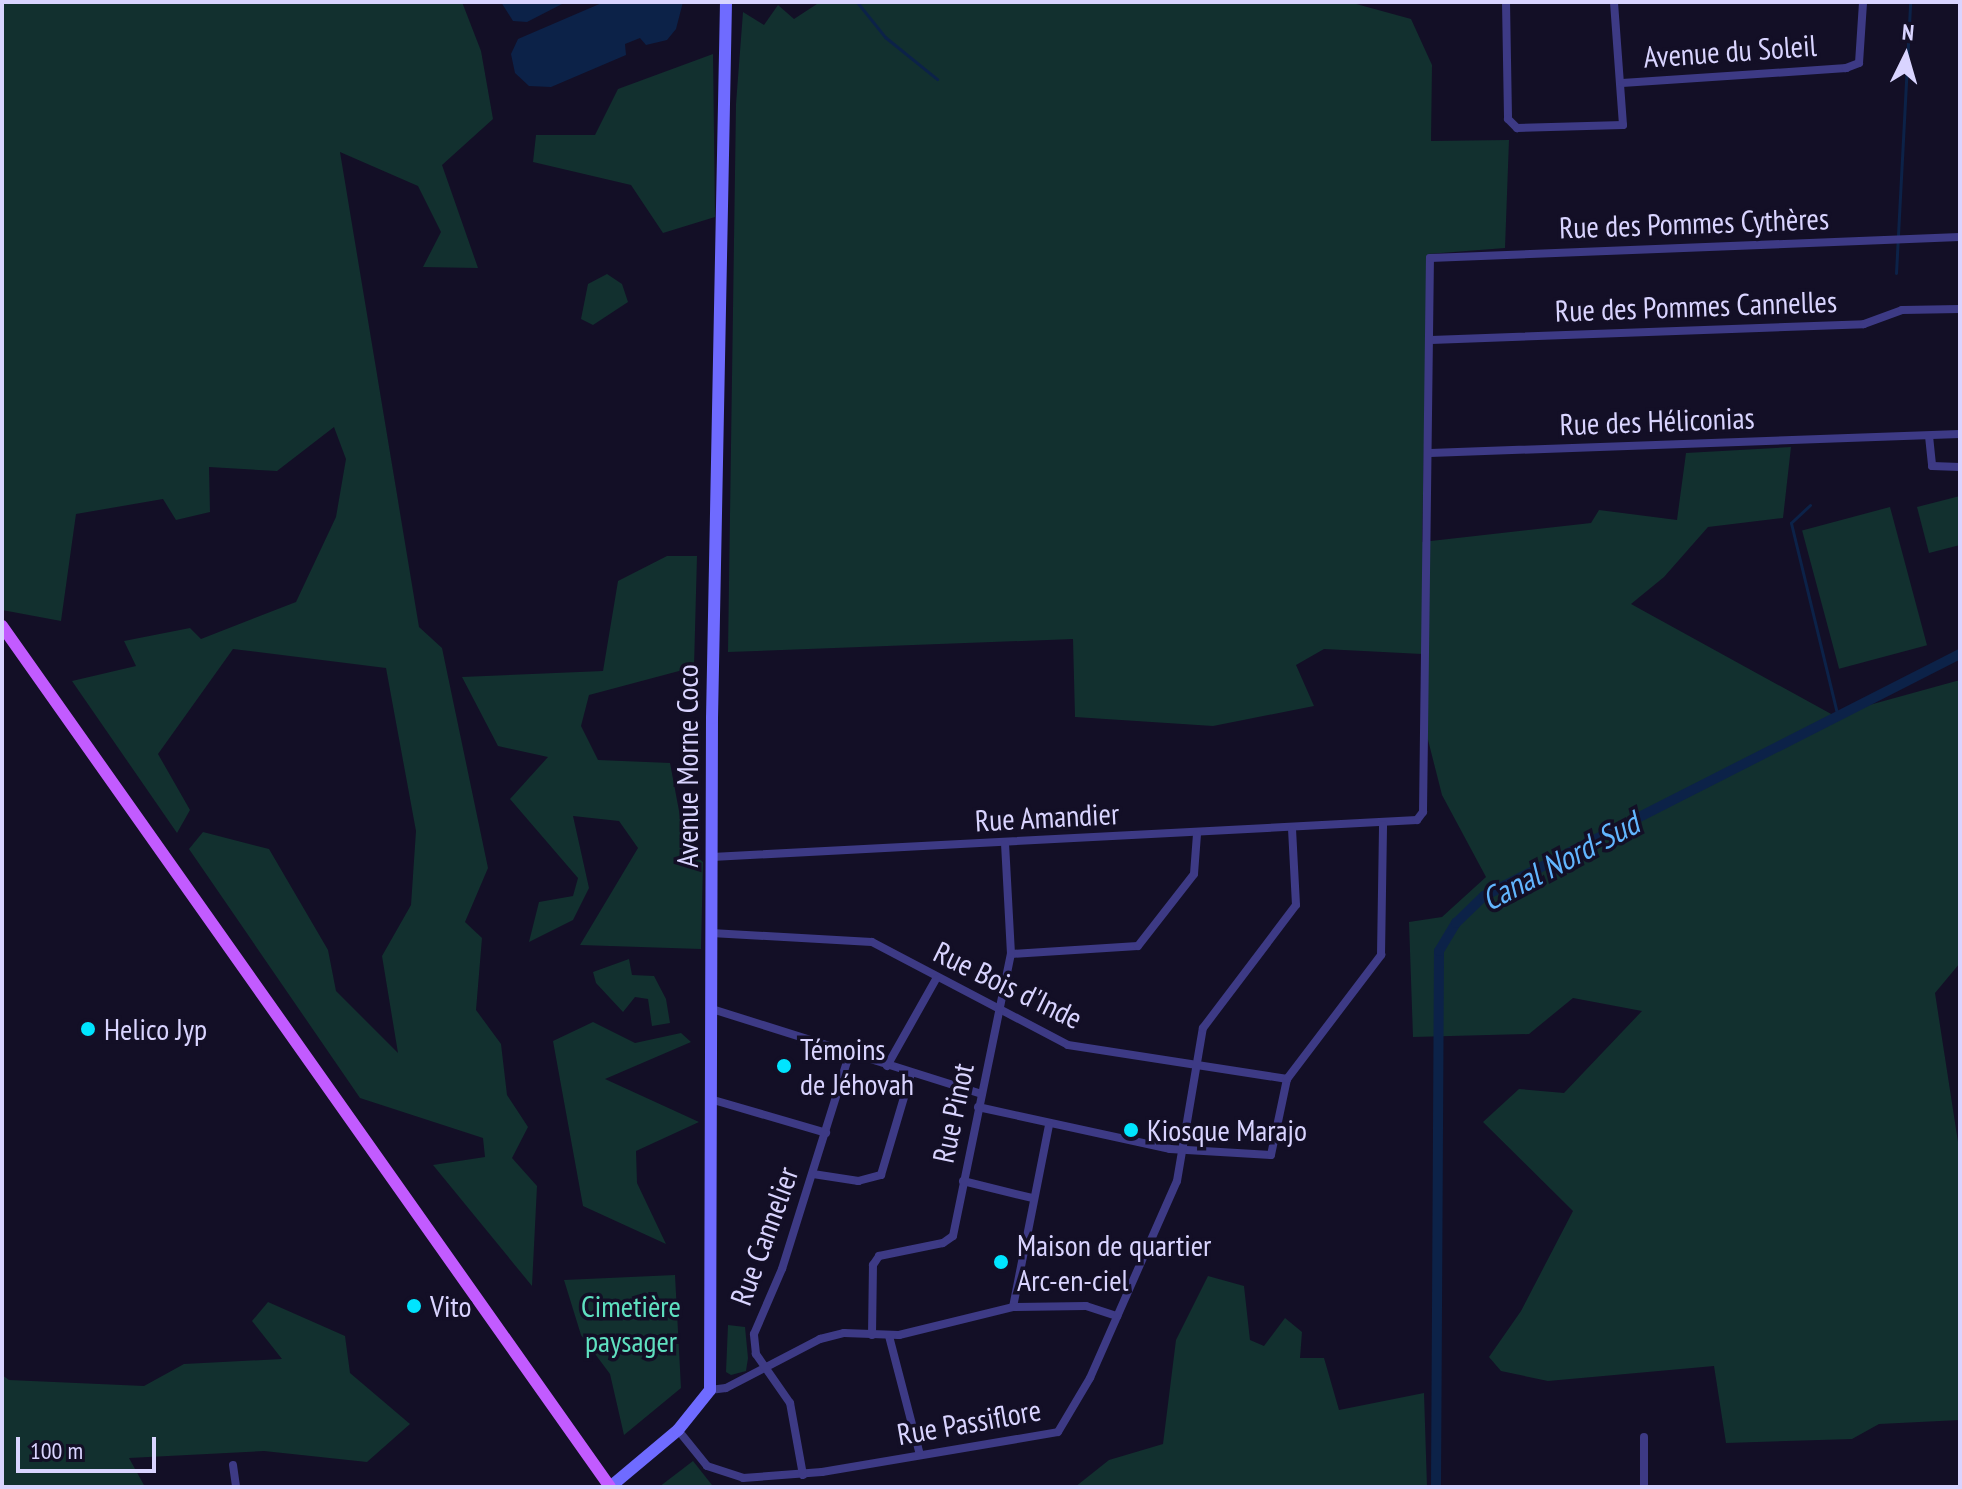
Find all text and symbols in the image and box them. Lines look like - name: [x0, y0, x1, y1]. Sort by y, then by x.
- north arrow: [1866, 16, 1946, 96]
- text: N: [1901, 18, 1915, 47]
- street label: Avenue du Soleil: [1642, 27, 1818, 75]
- street label: Rue des Pommes Cythères: [1558, 200, 1830, 246]
- street label: Rue des Pommes Cannelles: [1554, 283, 1838, 329]
- street label: Rue des Héliconias: [1559, 400, 1755, 442]
- street label: Avenue Morne Coco: [669, 664, 705, 868]
- street label: Rue Amandier: [974, 795, 1120, 839]
- water label: Canal Nord-Sud: [1475, 804, 1645, 918]
- street label: Rue Bois d'Inde: [928, 934, 1088, 1036]
- place label: Helico Jyp: [104, 1011, 207, 1047]
- marker: Helico Jyp: [79, 1020, 97, 1038]
- place label: Témoins de Jéhovah: [800, 1031, 914, 1102]
- marker: Témoins de Jéhovah: [775, 1057, 793, 1075]
- street label: Rue Pinot: [925, 1060, 981, 1166]
- place label: Kiosque Marajo: [1147, 1112, 1307, 1148]
- marker: Kiosque Marajo: [1122, 1121, 1140, 1139]
- street label: Rue Cannelier: [722, 1162, 806, 1310]
- place label: Maison de quartier Arc-en-ciel: [1017, 1227, 1211, 1298]
- marker: Maison de quartier Arc-en-ciel: [992, 1253, 1010, 1271]
- place label: Vito: [430, 1288, 471, 1324]
- park label: Cimetière paysager: [581, 1288, 681, 1358]
- marker: Vito: [405, 1297, 423, 1315]
- street label: Rue Passiflore: [894, 1392, 1044, 1452]
- scale bar: [20, 1421, 160, 1471]
- text: 100 m: [30, 1435, 83, 1466]

